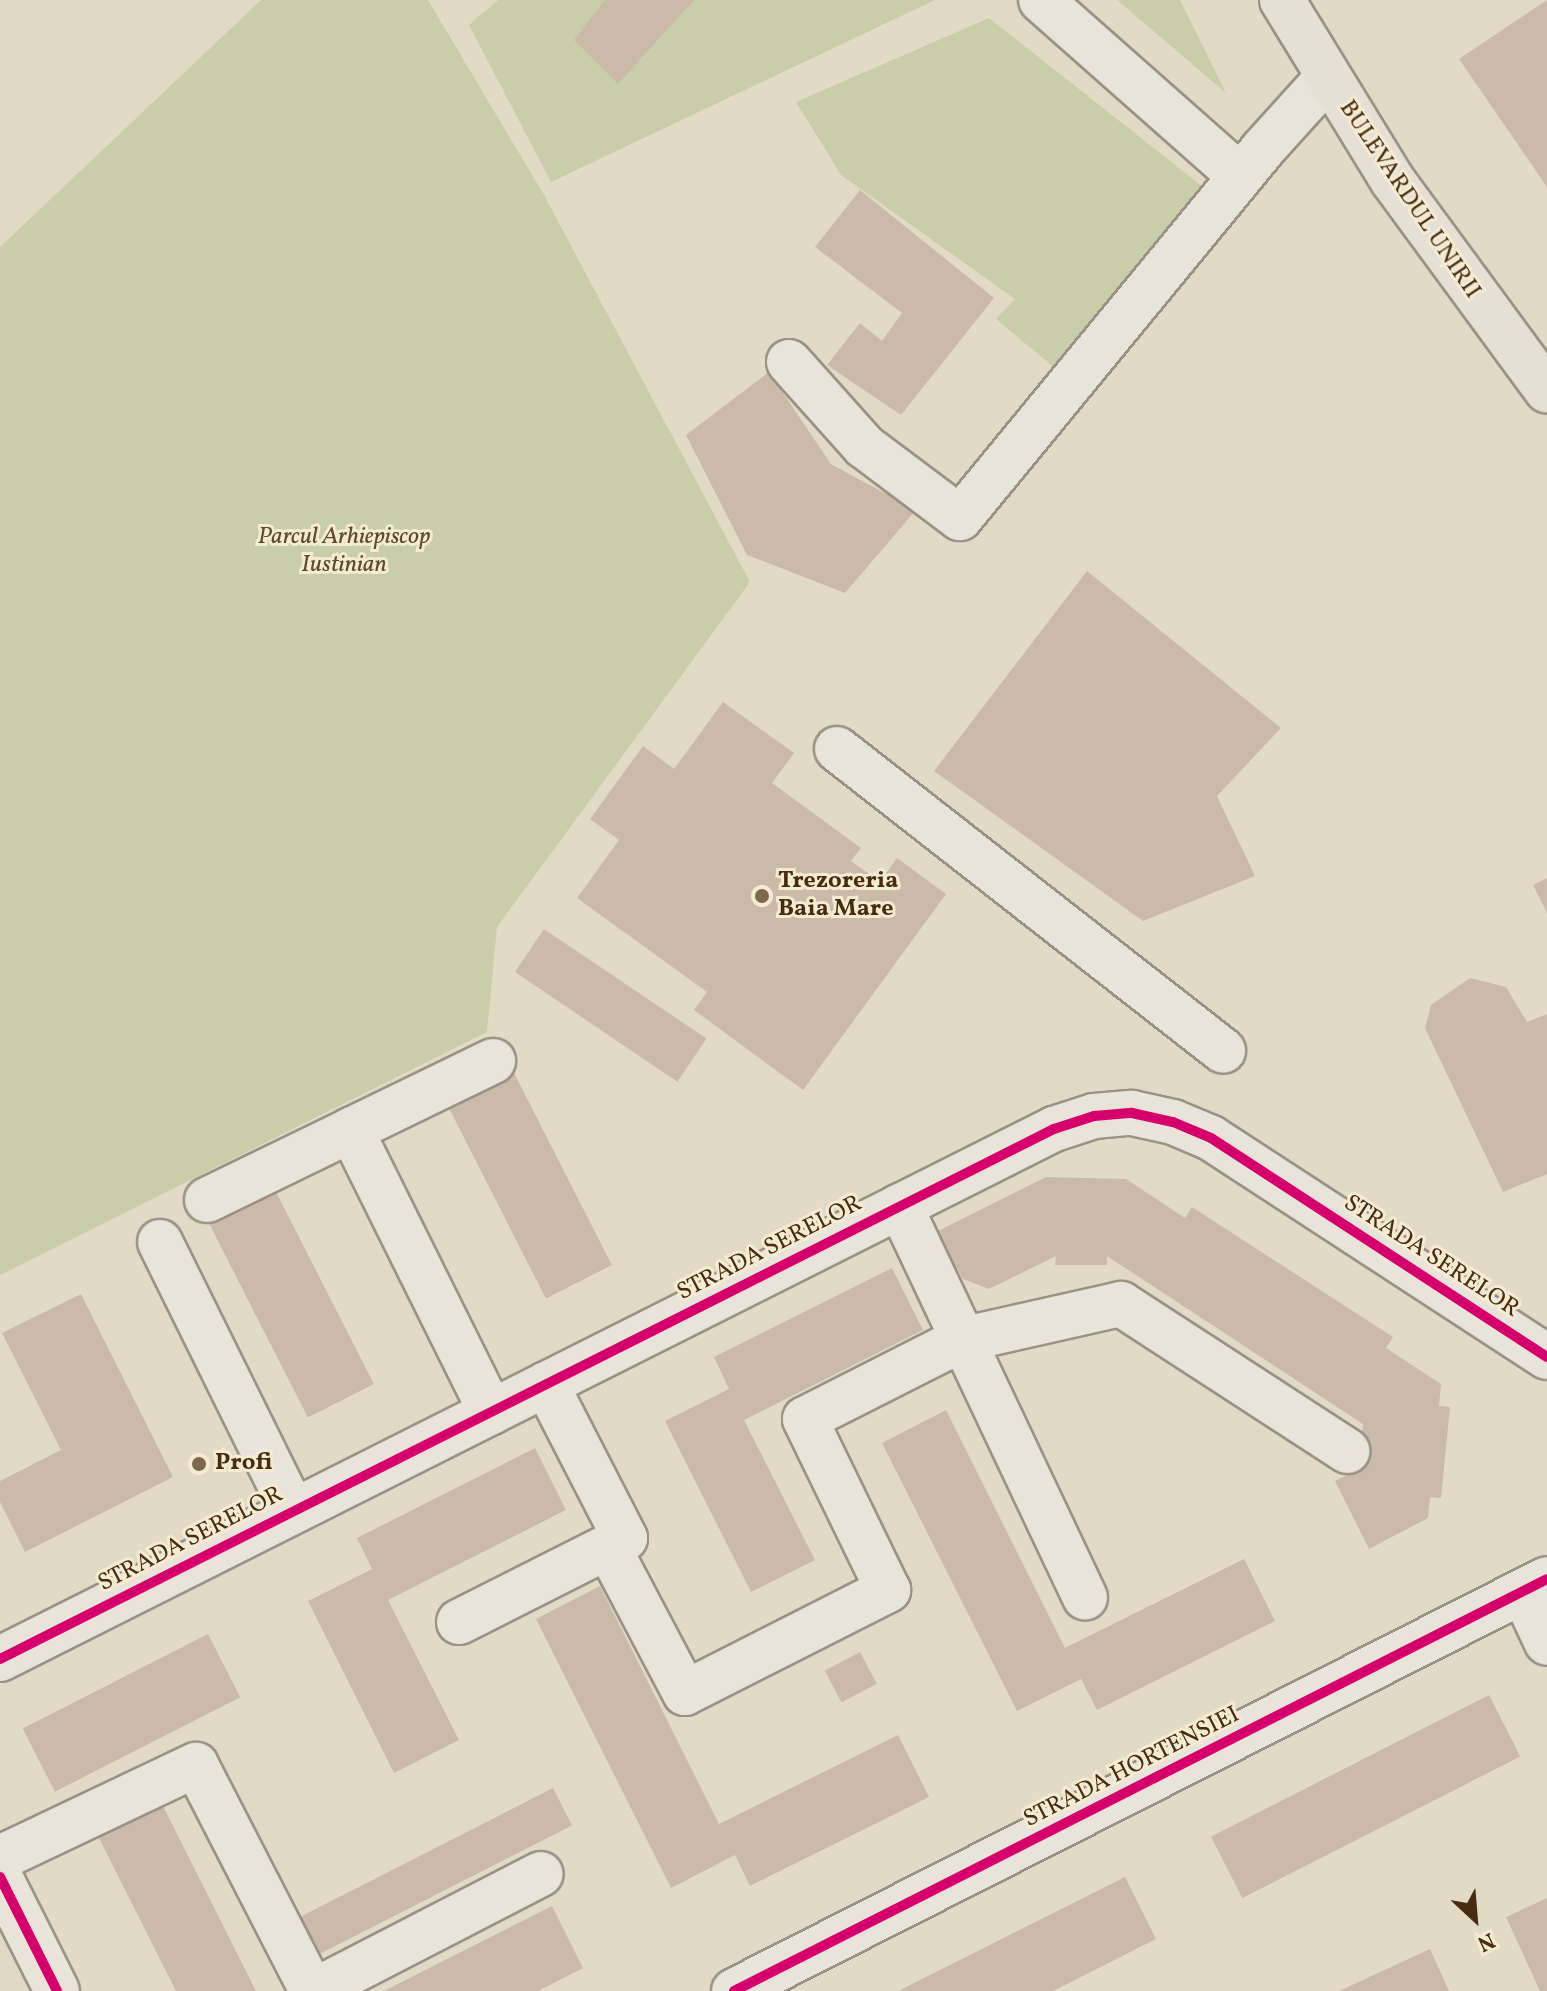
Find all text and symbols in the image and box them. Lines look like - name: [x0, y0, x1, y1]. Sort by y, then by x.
- street label: BULEVARDUL UNIRII: [1332, 95, 1486, 305]
- park label: Parcul Arhiepiscop Iustinian: [258, 524, 430, 580]
- place label: Trezoreria Baia Mare: [778, 868, 898, 924]
- marker: Trezoreria Baia Mare: [753, 887, 771, 905]
- street label: STRADA SERELOR: [1338, 1189, 1524, 1325]
- street label: STRADA SERELOR: [673, 1190, 867, 1308]
- place label: Profi: [215, 1450, 273, 1478]
- marker: Profi: [190, 1455, 208, 1473]
- street label: STRADA SERELOR: [94, 1481, 288, 1599]
- street label: STRADA HORTENSIEI: [1019, 1701, 1245, 1835]
- north arrow: [1435, 1879, 1515, 1959]
- text: N: [1472, 1924, 1500, 1958]

